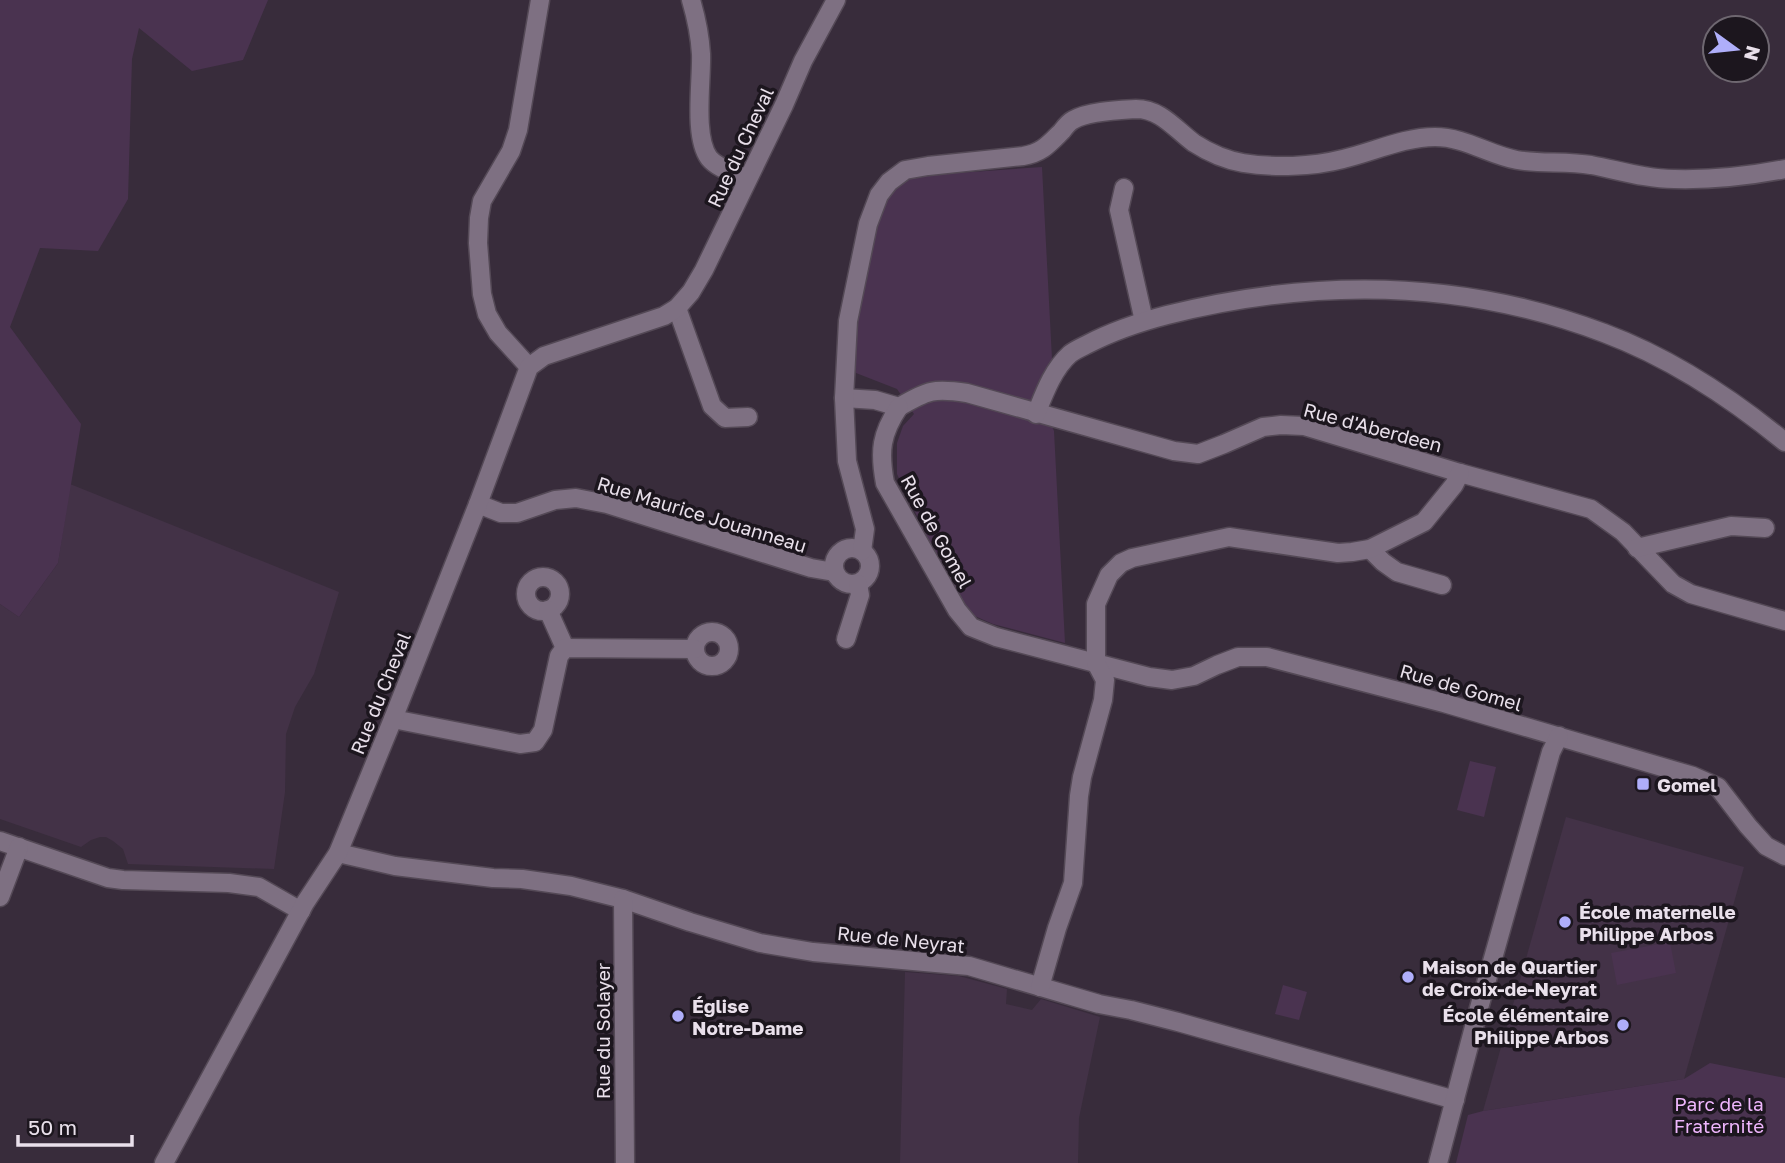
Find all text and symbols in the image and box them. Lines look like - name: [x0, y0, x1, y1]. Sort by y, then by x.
- north arrow: [1701, 14, 1771, 84]
- text: N: [1740, 44, 1766, 63]
- street label: Rue du Cheval: [702, 83, 778, 211]
- street label: Rue d'Aberdeen: [1301, 397, 1445, 457]
- street label: Rue de Gomel: [896, 470, 978, 592]
- street label: Rue Maurice Jouanneau: [594, 471, 810, 557]
- street label: Rue du Cheval: [345, 628, 415, 758]
- street label: Rue de Gomel: [1397, 659, 1525, 715]
- place label: Gomel: [1657, 773, 1717, 796]
- marker: Gomel: [1635, 776, 1651, 792]
- place label: École maternelle Philippe Arbos: [1579, 900, 1736, 945]
- marker: École maternelle Philippe Arbos: [1557, 914, 1573, 930]
- street label: Rue de Neyrat: [836, 921, 966, 957]
- place label: Maison de Quartier de Croix-de-Neyrat: [1422, 955, 1598, 1000]
- street label: Rue du Solayer: [591, 962, 614, 1099]
- marker: Maison de Quartier de Croix-de-Neyrat: [1400, 969, 1416, 985]
- place label: Église Notre-Dame: [692, 994, 803, 1039]
- place label: École élémentaire Philippe Arbos: [1442, 1003, 1609, 1048]
- marker: Église Notre-Dame: [670, 1008, 686, 1024]
- marker: École élémentaire Philippe Arbos: [1615, 1017, 1631, 1033]
- park label: Parc de la Fraternité: [1674, 1092, 1764, 1137]
- scale bar: [18, 1104, 131, 1148]
- text: 50 m: [28, 1114, 77, 1140]

